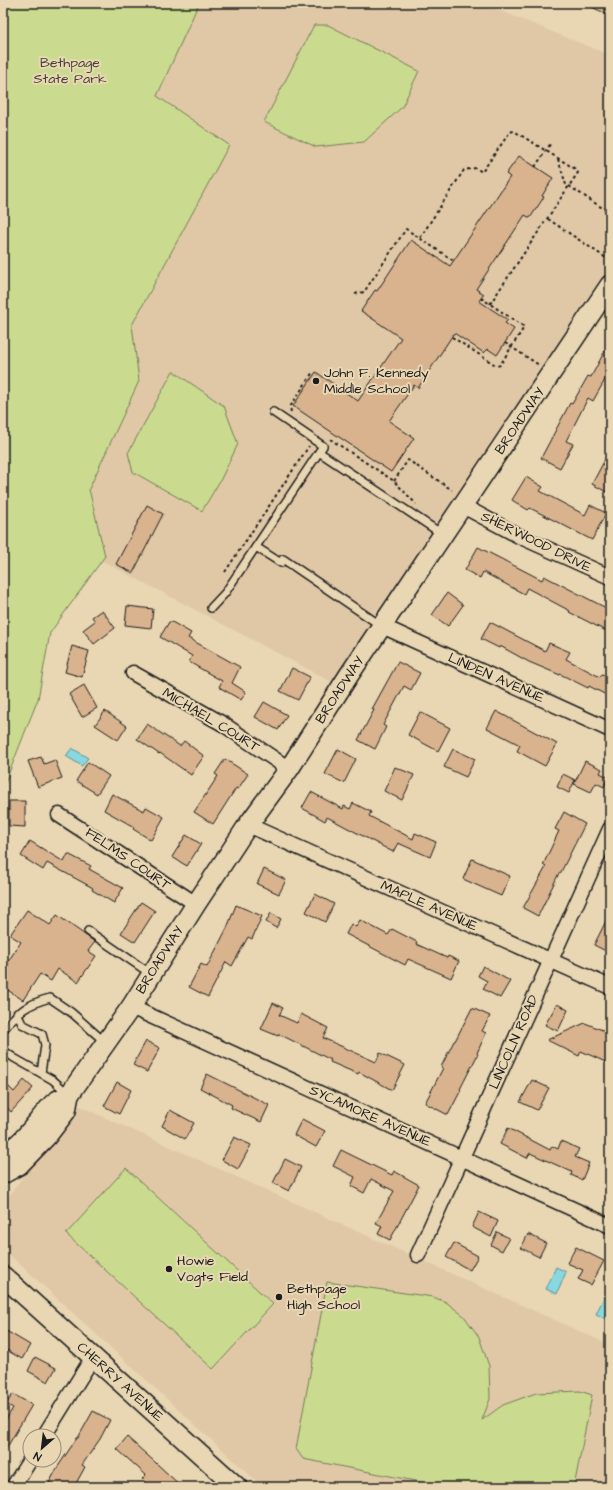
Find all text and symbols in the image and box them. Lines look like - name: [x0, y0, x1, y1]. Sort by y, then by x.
- park label: Bethpage State Park: [34, 53, 107, 89]
- place label: John F. Kennedy Middle School: [324, 363, 429, 399]
- marker: John F. Kennedy Middle School: [311, 376, 321, 386]
- street label: BROADWAY: [490, 383, 550, 459]
- street label: SHERWOOD DRIVE: [477, 507, 595, 578]
- street label: LINDEN AVENUE: [445, 648, 548, 708]
- street label: BROADWAY: [311, 652, 370, 728]
- street label: MICHAEL COURT: [158, 683, 264, 757]
- street label: FELMS COURT: [81, 823, 175, 895]
- street label: MAPLE AVENUE: [377, 876, 481, 937]
- street label: BROADWAY: [131, 922, 189, 998]
- street label: LINCOLN ROAD: [484, 992, 544, 1092]
- street label: SYCAMORE AVENUE: [306, 1080, 435, 1152]
- place label: Howie Vogts Field: [177, 1251, 248, 1287]
- marker: Howie Vogts Field: [164, 1264, 174, 1274]
- place label: Bethpage High School: [287, 1279, 360, 1315]
- marker: Bethpage High School: [274, 1292, 284, 1302]
- street label: CHERRY AVENUE: [72, 1338, 168, 1427]
- north arrow: [22, 1428, 62, 1468]
- text: N: [31, 1448, 44, 1465]

